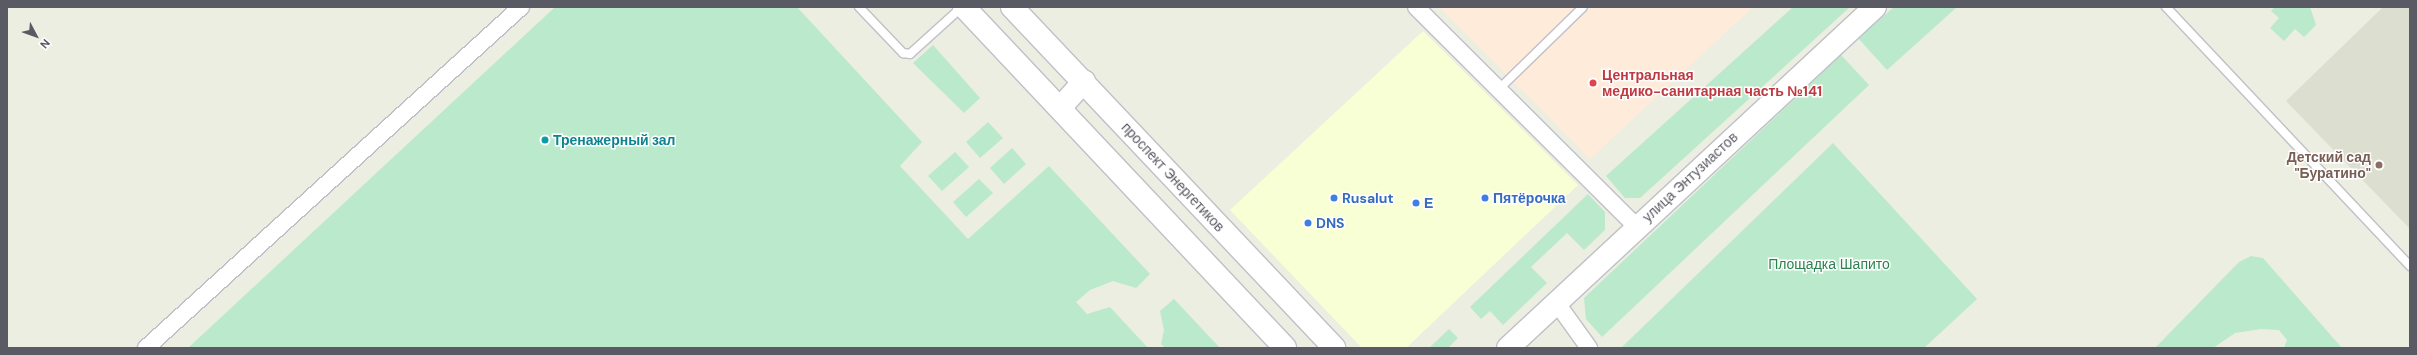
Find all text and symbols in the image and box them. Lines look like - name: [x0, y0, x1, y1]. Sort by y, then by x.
- north arrow: [16, 16, 56, 56]
- text: N: [37, 36, 53, 51]
- place label: Центральная медико-санитарная часть №141: [1602, 67, 1822, 100]
- marker: Центральная медико-санитарная часть №141: [1587, 77, 1599, 89]
- street label: проспект Энергетиков: [1118, 119, 1228, 235]
- street label: улица Энтузиастов: [1639, 129, 1741, 225]
- place label: Тренажерный зал: [553, 132, 675, 148]
- marker: Тренажерный зал: [540, 135, 550, 145]
- place label: Детский сад "Буратино": [2287, 149, 2371, 182]
- marker: Детский сад "Буратино": [2374, 160, 2384, 170]
- place label: Rusalut: [1342, 190, 1394, 206]
- place label: Пятёрочка: [1493, 190, 1566, 206]
- marker: Rusalut: [1329, 193, 1339, 203]
- marker: Пятёрочка: [1480, 193, 1490, 203]
- place label: Е: [1424, 195, 1433, 211]
- marker: Е: [1411, 198, 1421, 208]
- place label: DNS: [1316, 215, 1345, 231]
- marker: DNS: [1303, 218, 1313, 228]
- park label: Площадка Шапито: [1768, 256, 1890, 272]

